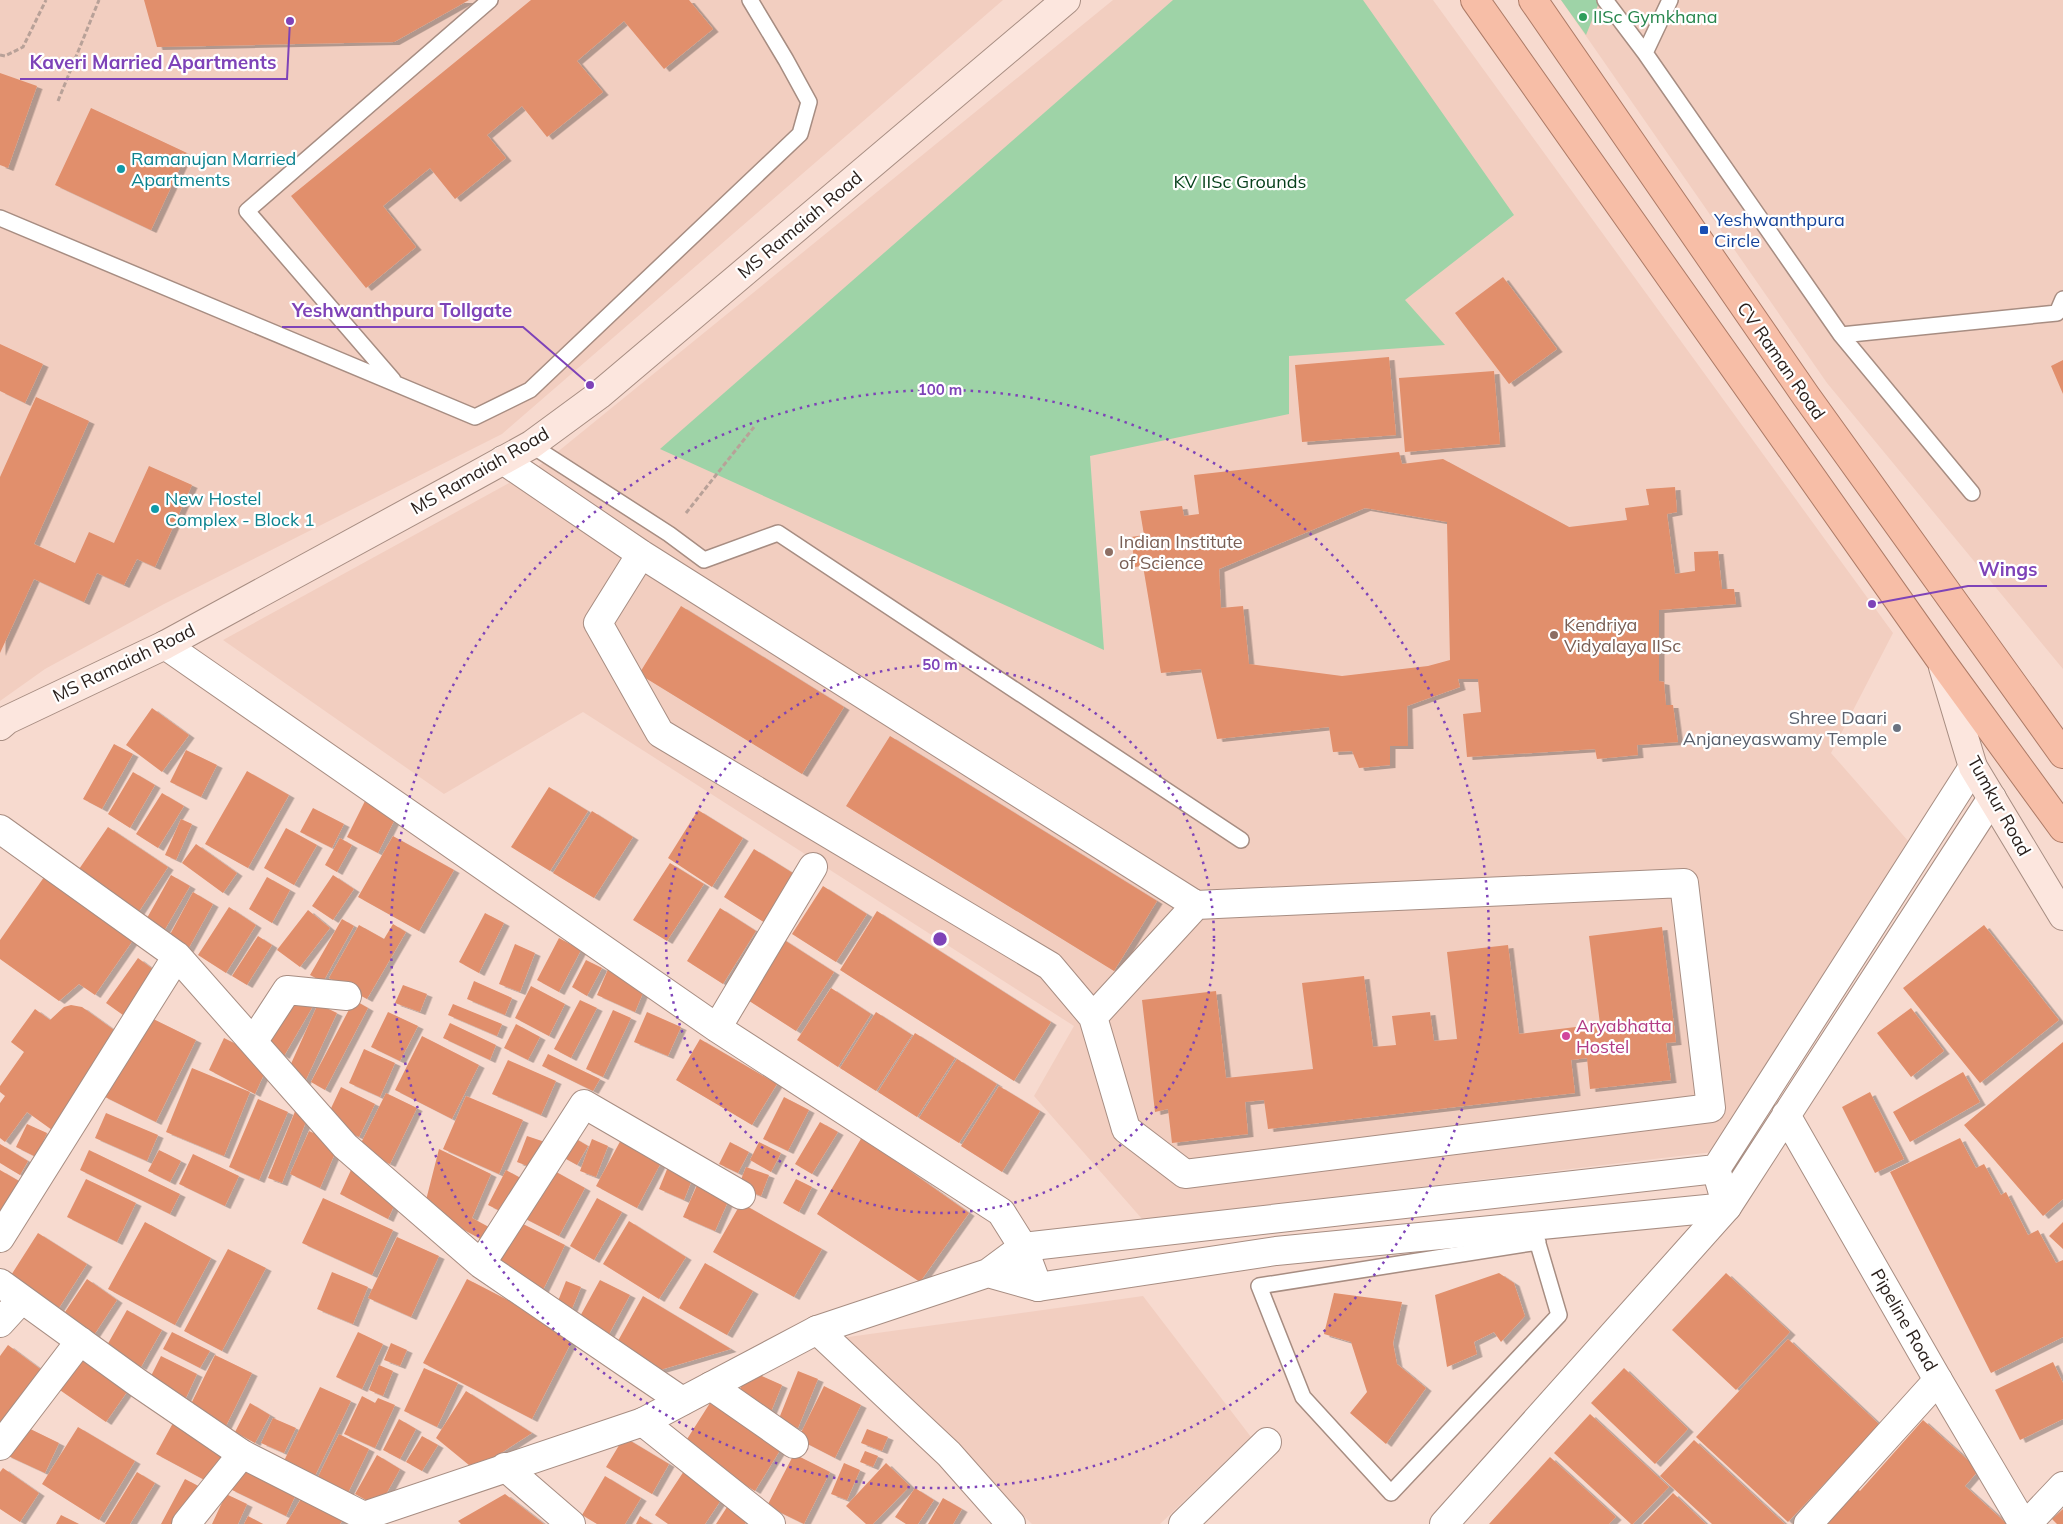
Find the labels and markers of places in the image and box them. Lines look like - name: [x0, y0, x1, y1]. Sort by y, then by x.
- place label: IISc Gymkhana: [1593, 5, 1718, 28]
- marker: IISc Gymkhana: [1577, 11, 1589, 23]
- callout: Kaveri Married Apartments: [20, 45, 287, 79]
- place label: Ramanujan Married Apartments: [131, 147, 296, 191]
- marker: Ramanujan Married Apartments: [115, 163, 127, 175]
- place label: Yeshwanthpura Circle: [1713, 208, 1845, 252]
- marker: Yeshwanthpura Circle: [1698, 224, 1710, 236]
- callout: Yeshwanthpura Tollgate: [282, 293, 523, 327]
- place label: New Hostel Complex - Block 1: [165, 487, 315, 531]
- marker: New Hostel Complex - Block 1: [149, 503, 161, 515]
- place label: Indian Institute of Science: [1119, 530, 1243, 574]
- marker: Indian Institute of Science: [1103, 546, 1115, 558]
- callout: Wings: [1968, 552, 2047, 586]
- place label: Kendriya Vidyalaya IISc: [1564, 613, 1681, 657]
- marker: Kendriya Vidyalaya IISc: [1548, 629, 1560, 641]
- place label: Shree Daari Anjaneyaswamy Temple: [1683, 706, 1887, 750]
- marker: Shree Daari Anjaneyaswamy Temple: [1891, 722, 1903, 734]
- centre of rings: [931, 930, 949, 948]
- place label: Aryabhatta Hostel: [1576, 1014, 1672, 1058]
- marker: Aryabhatta Hostel: [1560, 1030, 1572, 1042]

